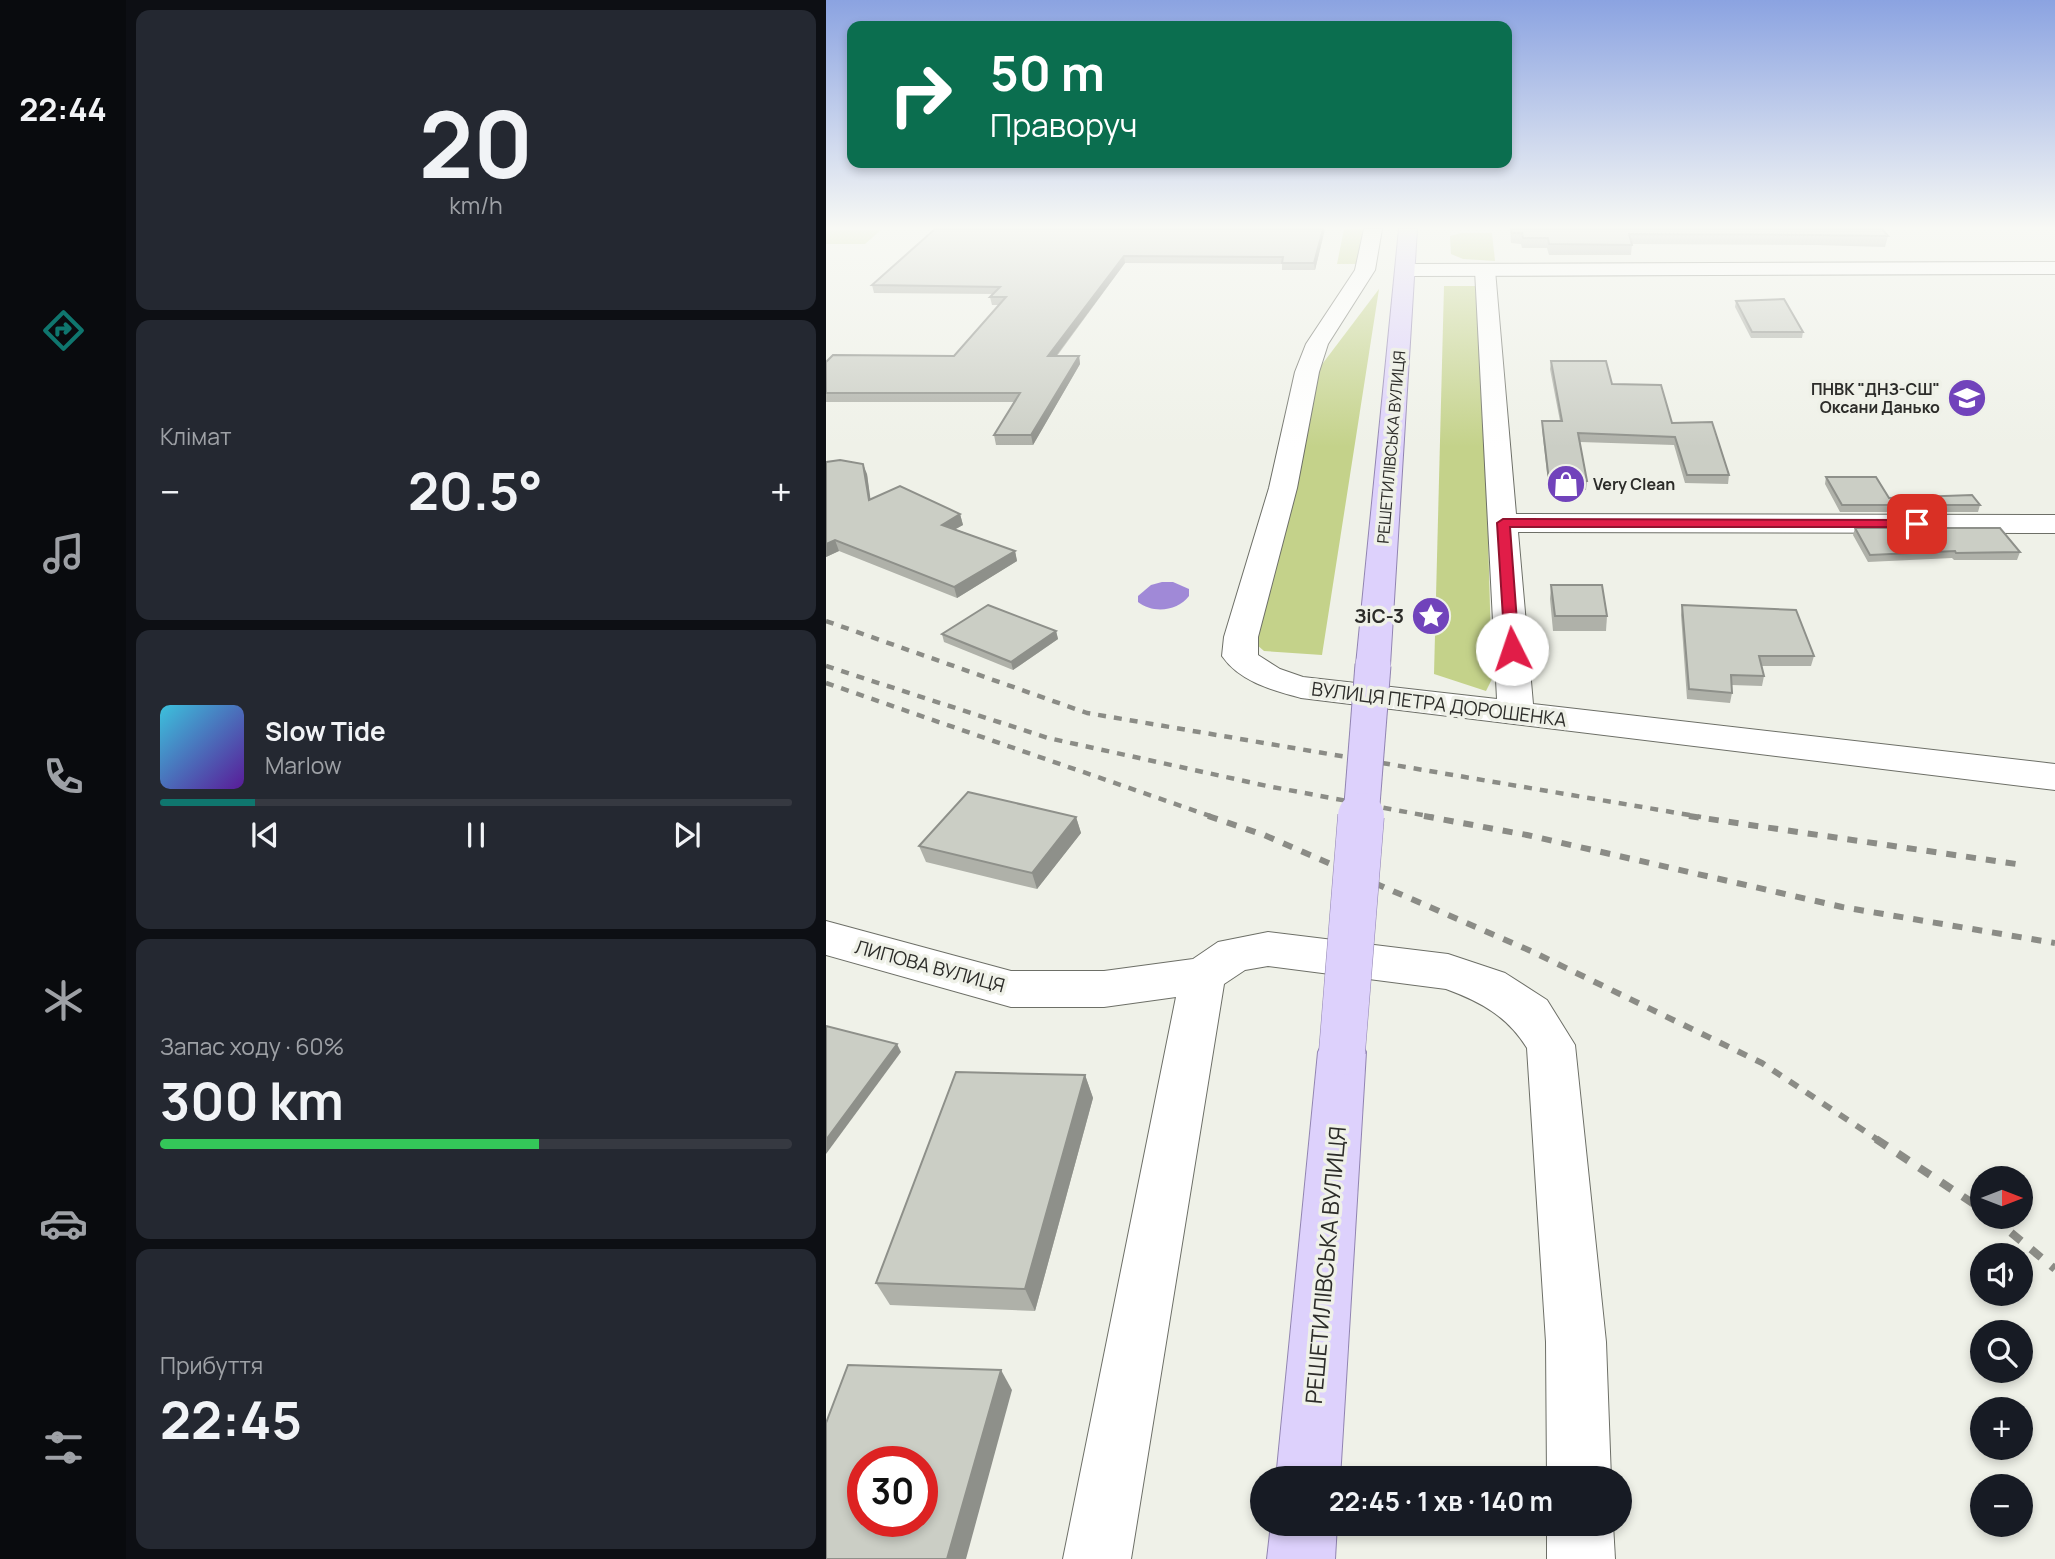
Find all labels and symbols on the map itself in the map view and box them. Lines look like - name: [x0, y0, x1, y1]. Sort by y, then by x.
- street label: РЕШЕТИЛІВСЬКА ВУЛИЦЯ: [1372, 350, 1410, 544]
- school or university icon: ПНВК "ДНЗ-СШ" Оксани Данько: [1946, 377, 1988, 419]
- place label: ПНВК "ДНЗ-СШ" Оксани Данько: [1811, 378, 1940, 418]
- shop icon: Very Clean: [1545, 463, 1587, 505]
- place label: Very Clean: [1593, 473, 1675, 495]
- pin: [1887, 494, 1947, 554]
- place icon: ЗіС-3: [1410, 595, 1452, 637]
- place label: ЗіС-3: [1354, 603, 1404, 629]
- position arrow: [1475, 612, 1549, 686]
- street label: ВУЛИЦЯ ПЕТРА ДОРОШЕНКА: [1310, 675, 1568, 733]
- street label: ЛИПОВА ВУЛИЦЯ: [852, 933, 1008, 999]
- street label: РЕШЕТИЛІВСЬКА ВУЛИЦЯ: [1297, 1125, 1353, 1405]
- north arrow: [1970, 1166, 2034, 1228]
- speed limit sign: 30: [847, 1446, 938, 1537]

